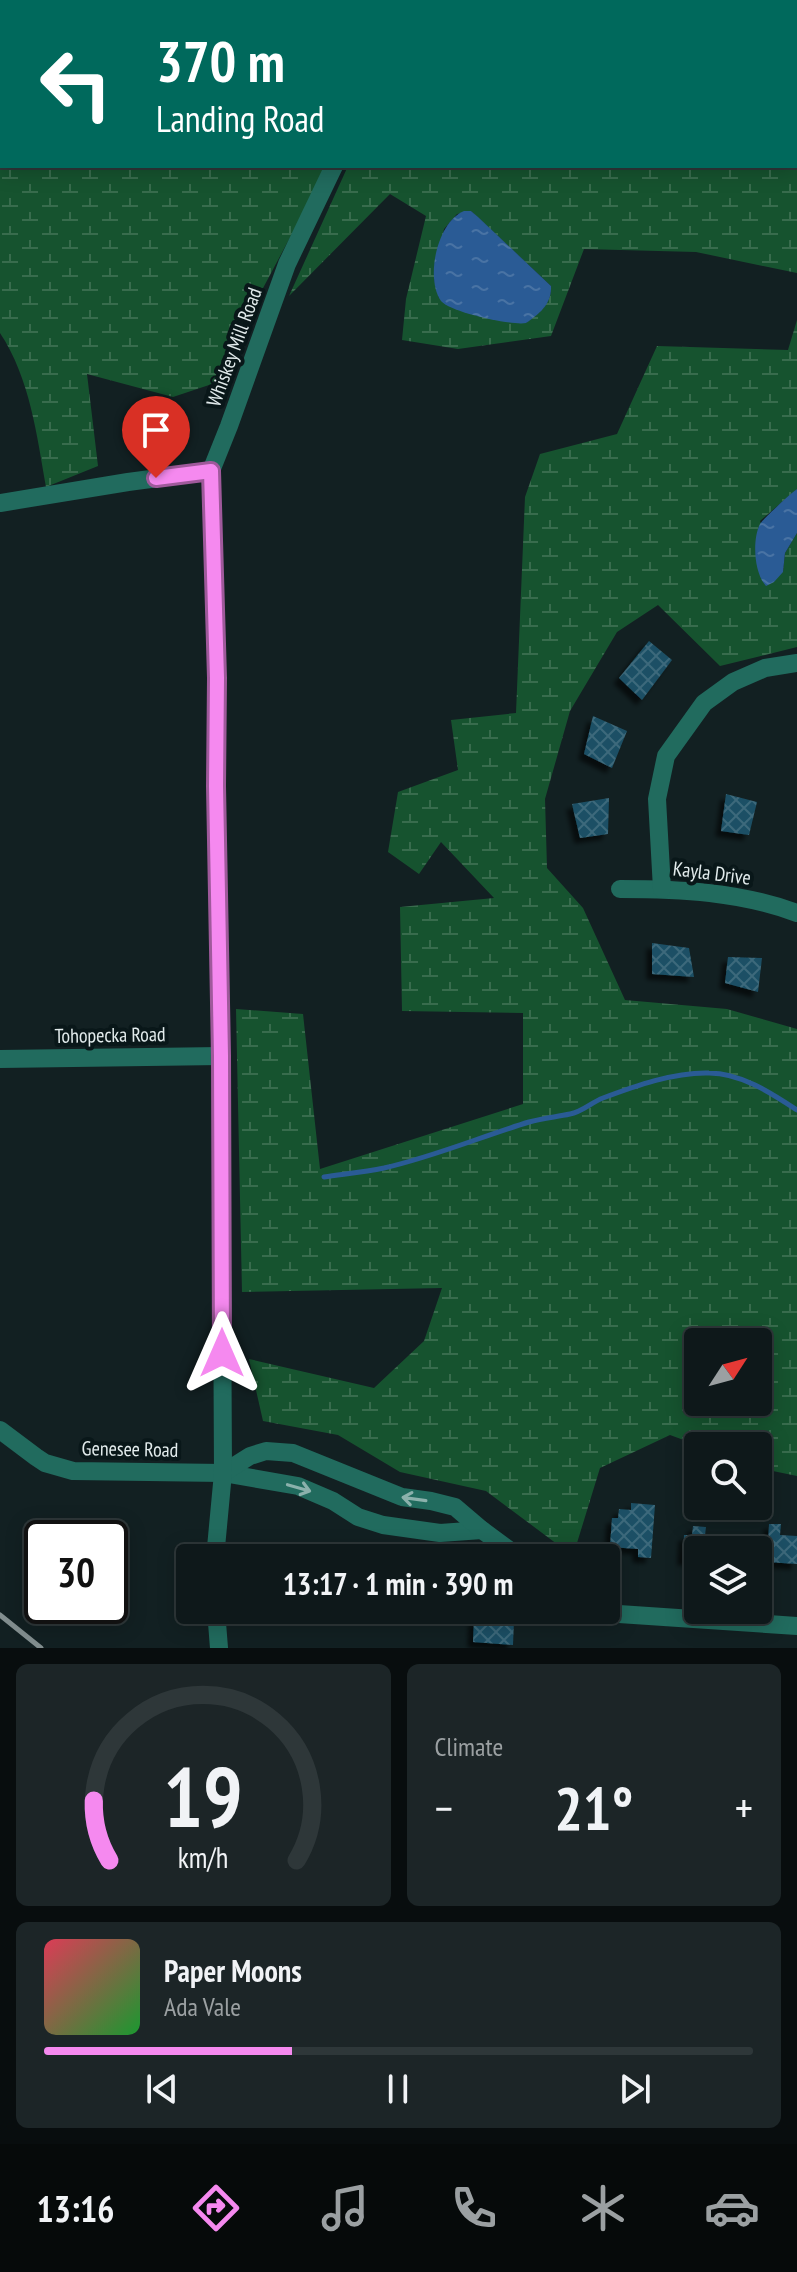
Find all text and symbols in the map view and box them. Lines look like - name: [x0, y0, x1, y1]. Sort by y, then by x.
- text: 370 m: [156, 25, 285, 97]
- icon: left: [24, 32, 128, 136]
- text: Landing Road: [156, 95, 324, 142]
- street label: Whiskey Mill Road: [200, 284, 268, 410]
- pin: [122, 396, 190, 478]
- icon: arrive: [134, 408, 178, 452]
- street label: Kayla Drive: [672, 855, 752, 891]
- street label: Tohopecka Road: [54, 1021, 166, 1049]
- position arrow: [180, 1311, 264, 1395]
- north arrow: [684, 1328, 772, 1416]
- map controls: [684, 1328, 772, 1624]
- button: search: [684, 1432, 772, 1520]
- street label: Genesee Road: [81, 1435, 179, 1463]
- one-way arrow: [286, 1482, 311, 1496]
- one-way arrow: [401, 1491, 428, 1506]
- speed limit sign: 30: [24, 1520, 128, 1624]
- button: layers: [684, 1536, 772, 1624]
- text: 13:17 · 1 min · 390 m: [283, 1564, 513, 1603]
- text: Climate: [435, 1730, 503, 1763]
- text: 19: [163, 1742, 243, 1850]
- text: 21°: [554, 1769, 633, 1847]
- text: −: [435, 1779, 453, 1836]
- text: +: [735, 1779, 753, 1836]
- text: km/h: [178, 1839, 229, 1876]
- text: Paper Moons: [164, 1951, 302, 1990]
- text: Ada Vale: [164, 1990, 241, 2023]
- icon: previous: [140, 2067, 184, 2111]
- icon: pause: [376, 2067, 420, 2111]
- icon: next: [613, 2067, 657, 2111]
- icon: directions: [188, 2180, 244, 2236]
- icon: music: [317, 2180, 373, 2236]
- icon: phone: [446, 2180, 502, 2236]
- icon: climate: [575, 2180, 631, 2236]
- icon: car: [704, 2180, 760, 2236]
- text: 13:16: [37, 2185, 114, 2232]

